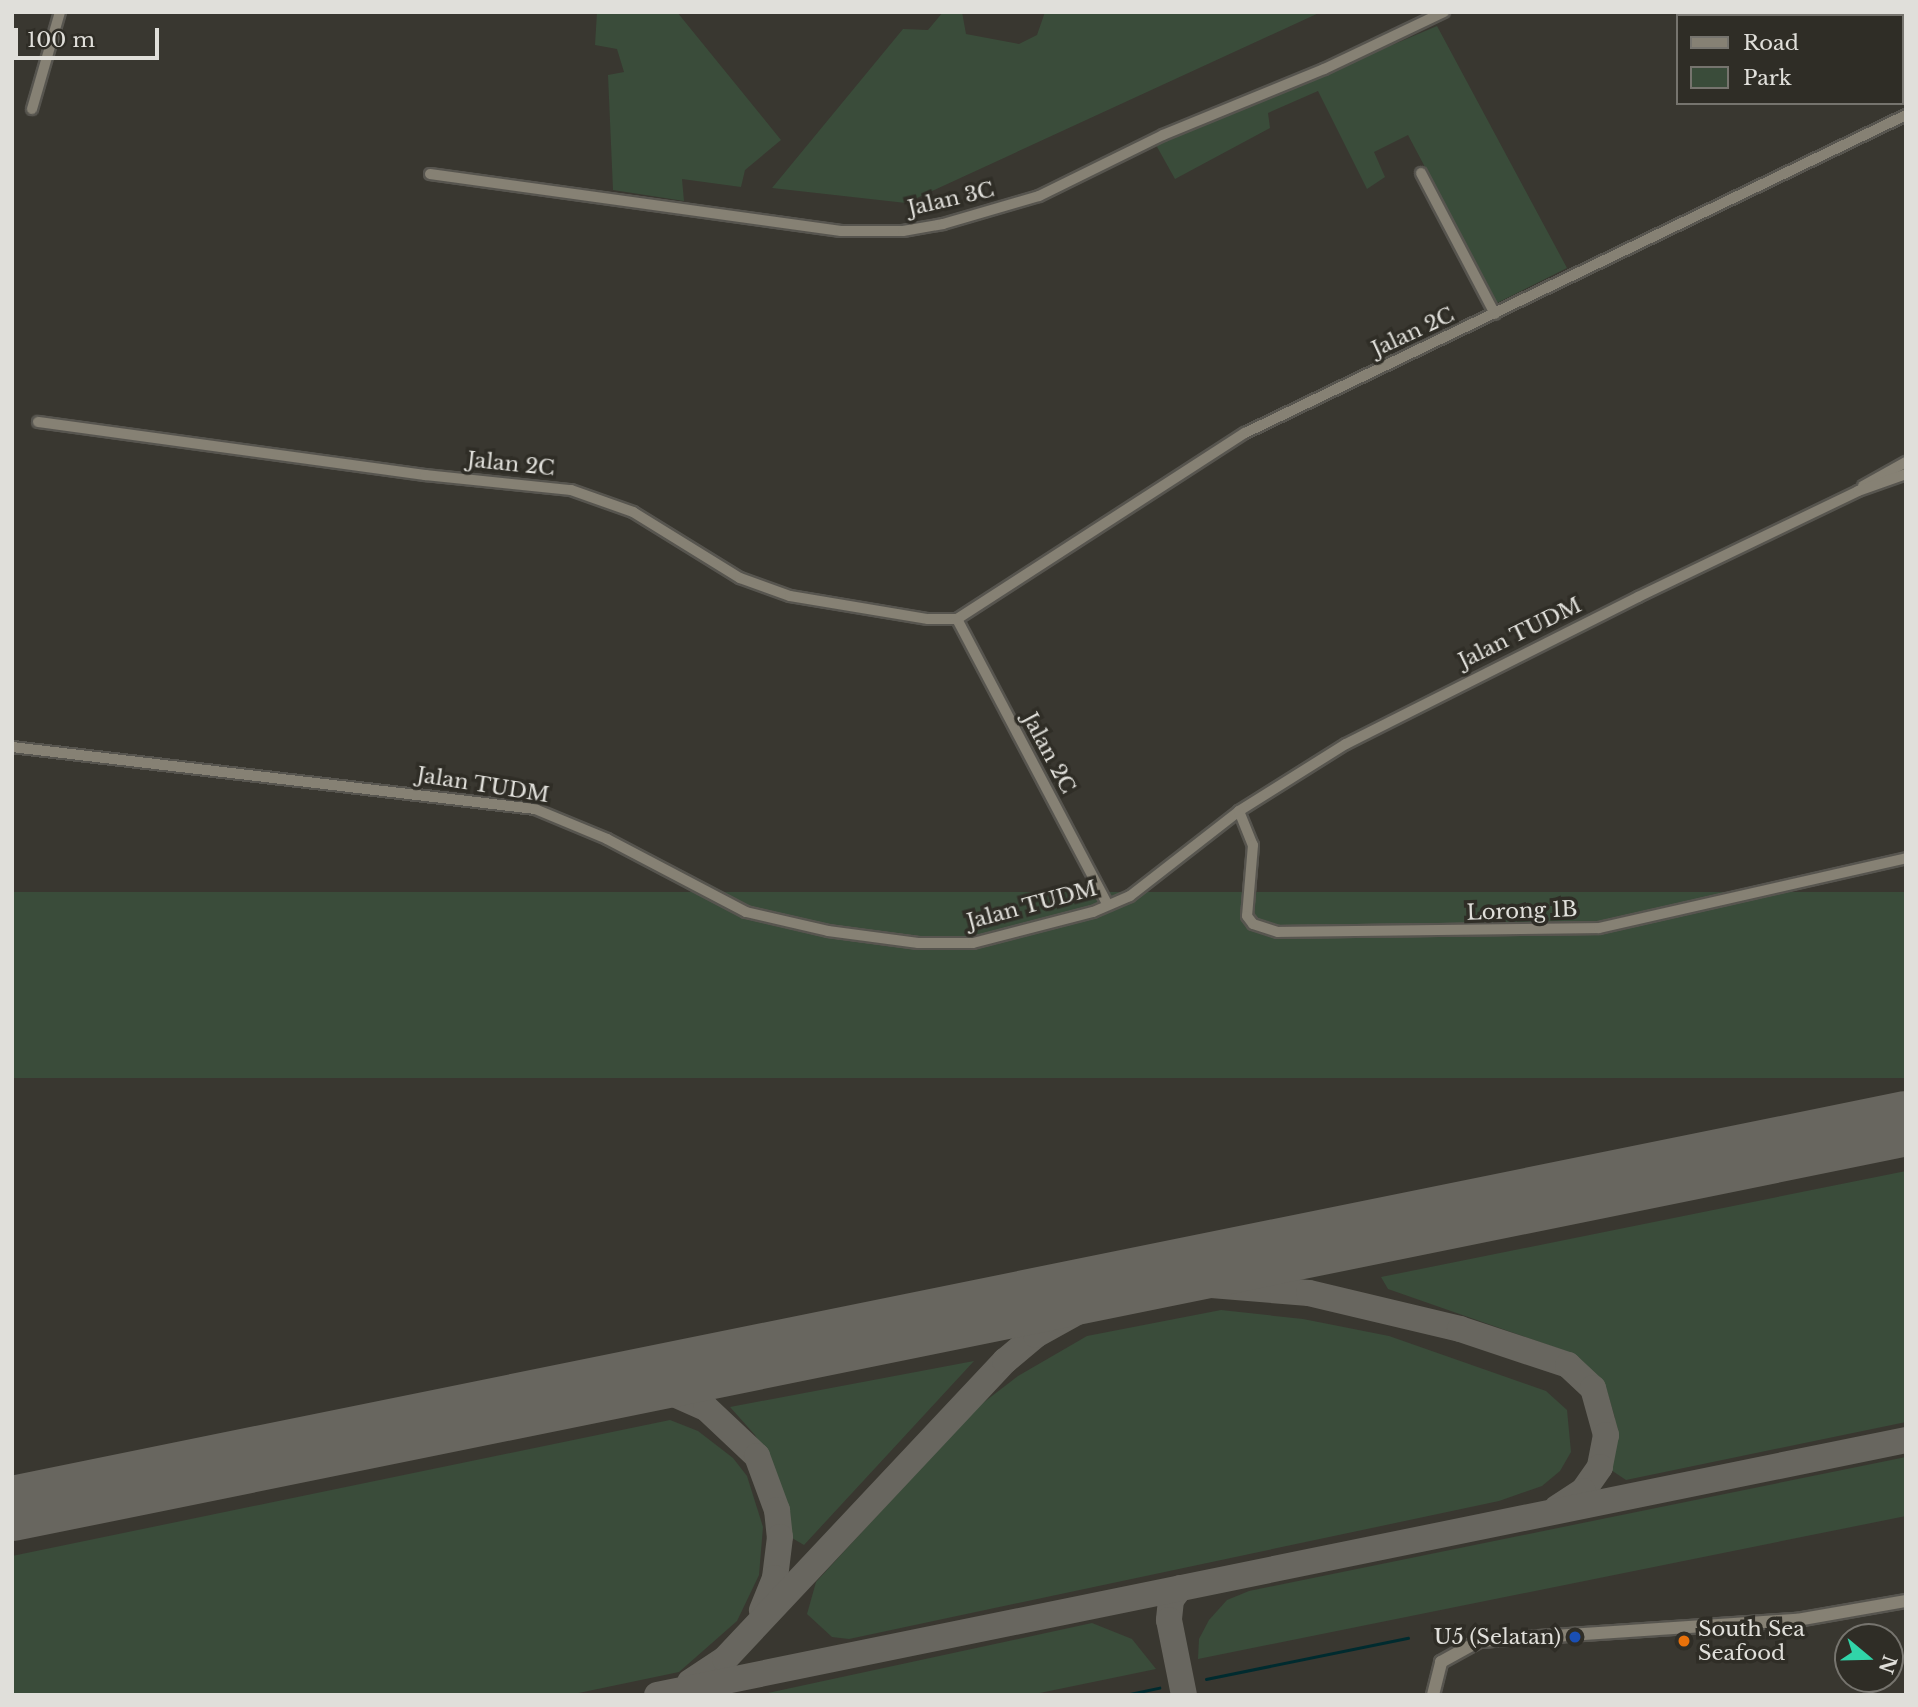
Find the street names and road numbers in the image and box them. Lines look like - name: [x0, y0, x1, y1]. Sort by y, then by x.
- street label: Jalan 3C: [905, 177, 997, 221]
- street label: Jalan 2C: [1368, 302, 1458, 362]
- street label: Jalan 2C: [466, 447, 556, 481]
- street label: Jalan TUDM: [1454, 592, 1586, 674]
- street label: Jalan 2C: [1017, 708, 1081, 798]
- street label: Jalan TUDM: [415, 762, 551, 808]
- street label: Jalan TUDM: [964, 875, 1100, 935]
- street label: Lorong 1B: [1466, 896, 1578, 926]

